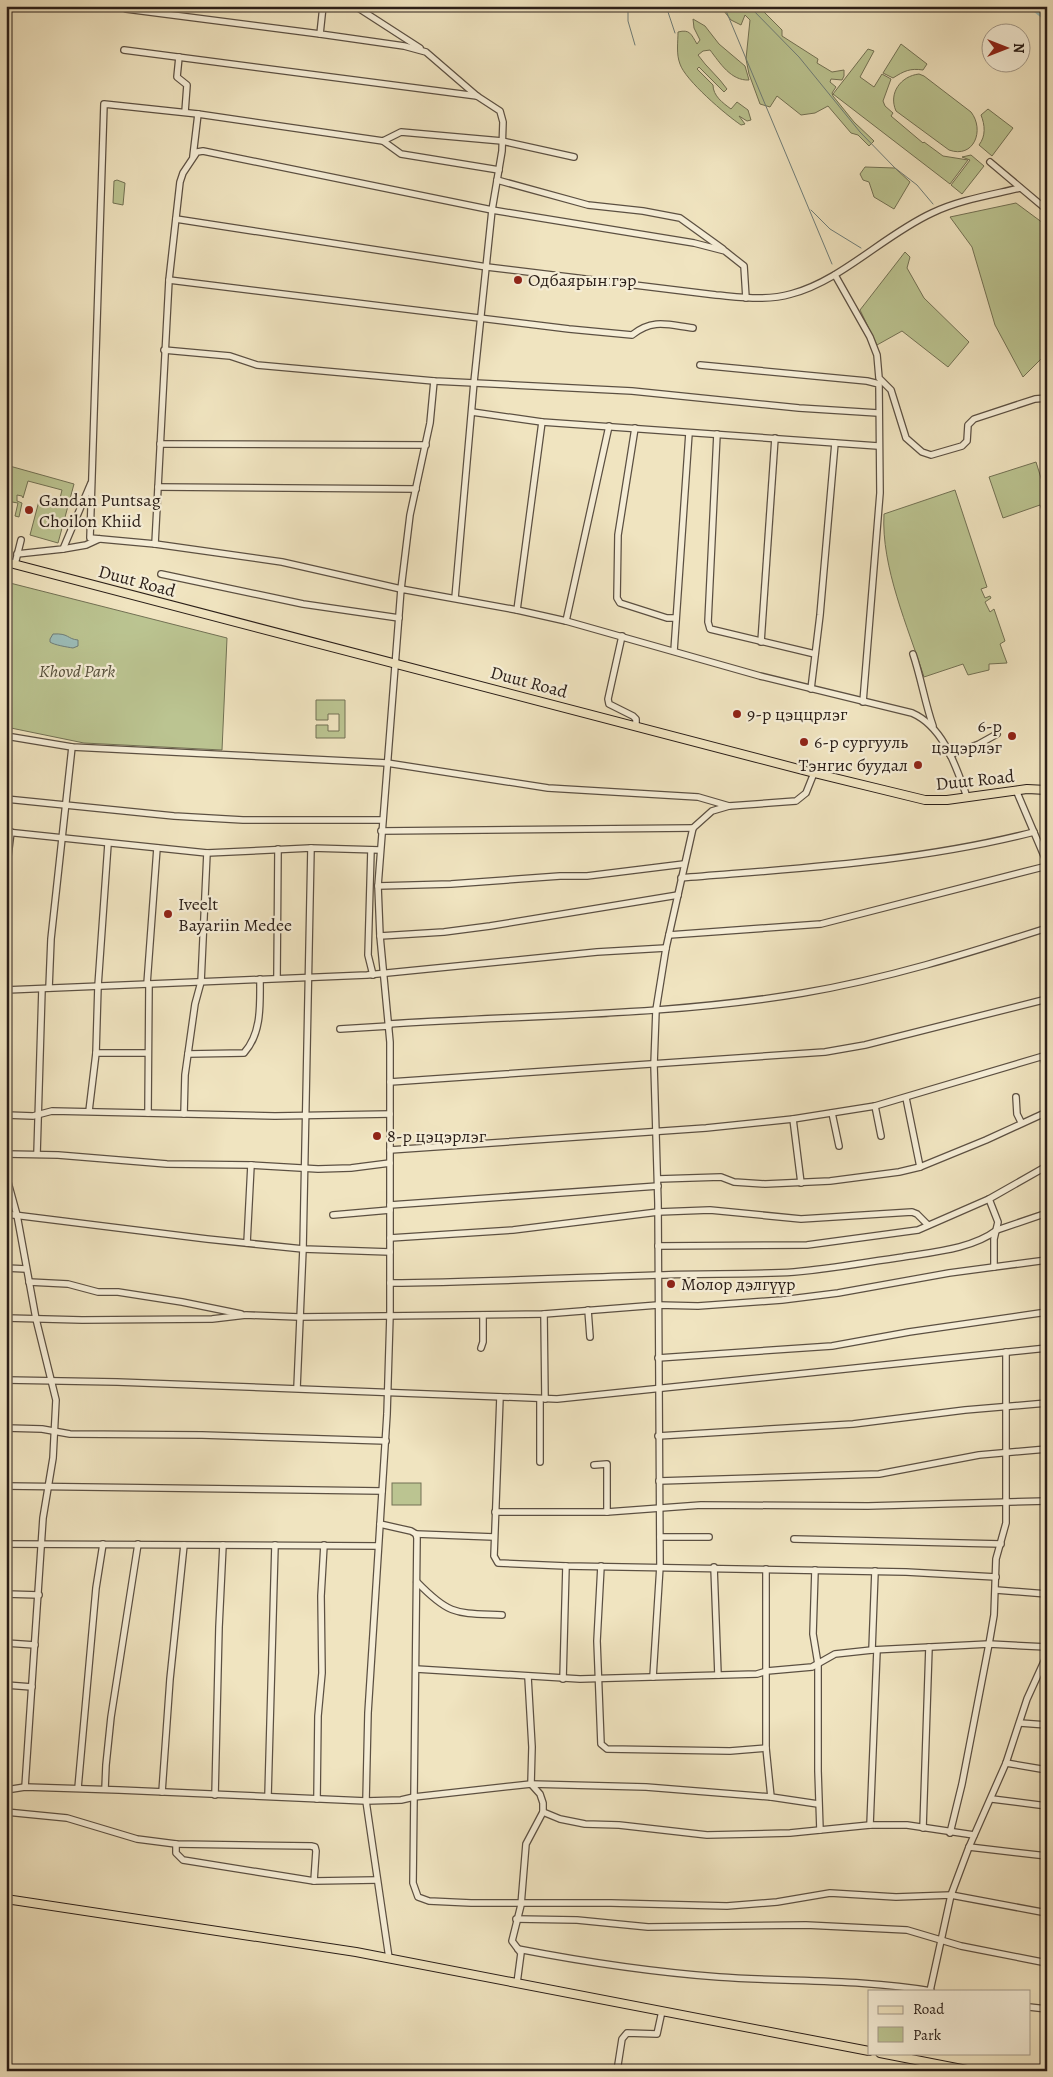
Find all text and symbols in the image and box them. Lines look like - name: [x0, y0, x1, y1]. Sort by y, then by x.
- north arrow: [980, 22, 1030, 72]
- text: N: [1009, 43, 1028, 53]
- place label: Одбаярын гэр: [528, 268, 636, 292]
- marker: Одбаярын гэр: [512, 274, 524, 286]
- place label: Gandan Puntsag Choilon Khiid: [39, 488, 161, 533]
- marker: Gandan Puntsag Choilon Khiid: [23, 504, 35, 516]
- street label: Duut Road: [96, 559, 179, 603]
- park label: Khovd Park: [39, 659, 115, 683]
- street label: Duut Road: [488, 660, 571, 704]
- place label: 9-р цэццрлэг: [747, 702, 848, 726]
- marker: 9-р цэццрлэг: [731, 708, 743, 720]
- place label: 6-р цэцэрлэг: [931, 714, 1002, 759]
- place label: 6-р сургууль: [814, 730, 908, 754]
- marker: 6-р цэцэрлэг: [1006, 730, 1018, 742]
- marker: 6-р сургууль: [798, 736, 810, 748]
- place label: Тэнгис буудал: [798, 753, 908, 777]
- marker: Тэнгис буудал: [912, 759, 924, 771]
- street label: Duut Road: [934, 764, 1016, 796]
- place label: Iveelt Bayariin Medee: [178, 892, 292, 937]
- marker: Iveelt Bayariin Medee: [162, 908, 174, 920]
- place label: 8-р цэцэрлэг: [387, 1124, 487, 1148]
- marker: 8-р цэцэрлэг: [371, 1130, 383, 1142]
- place label: Молор дэлгүүр: [681, 1272, 795, 1296]
- marker: Молор дэлгүүр: [665, 1278, 677, 1290]
- legend: [868, 1990, 1030, 2054]
- text: Road: [913, 1999, 945, 2019]
- text: Park: [913, 2025, 942, 2045]

